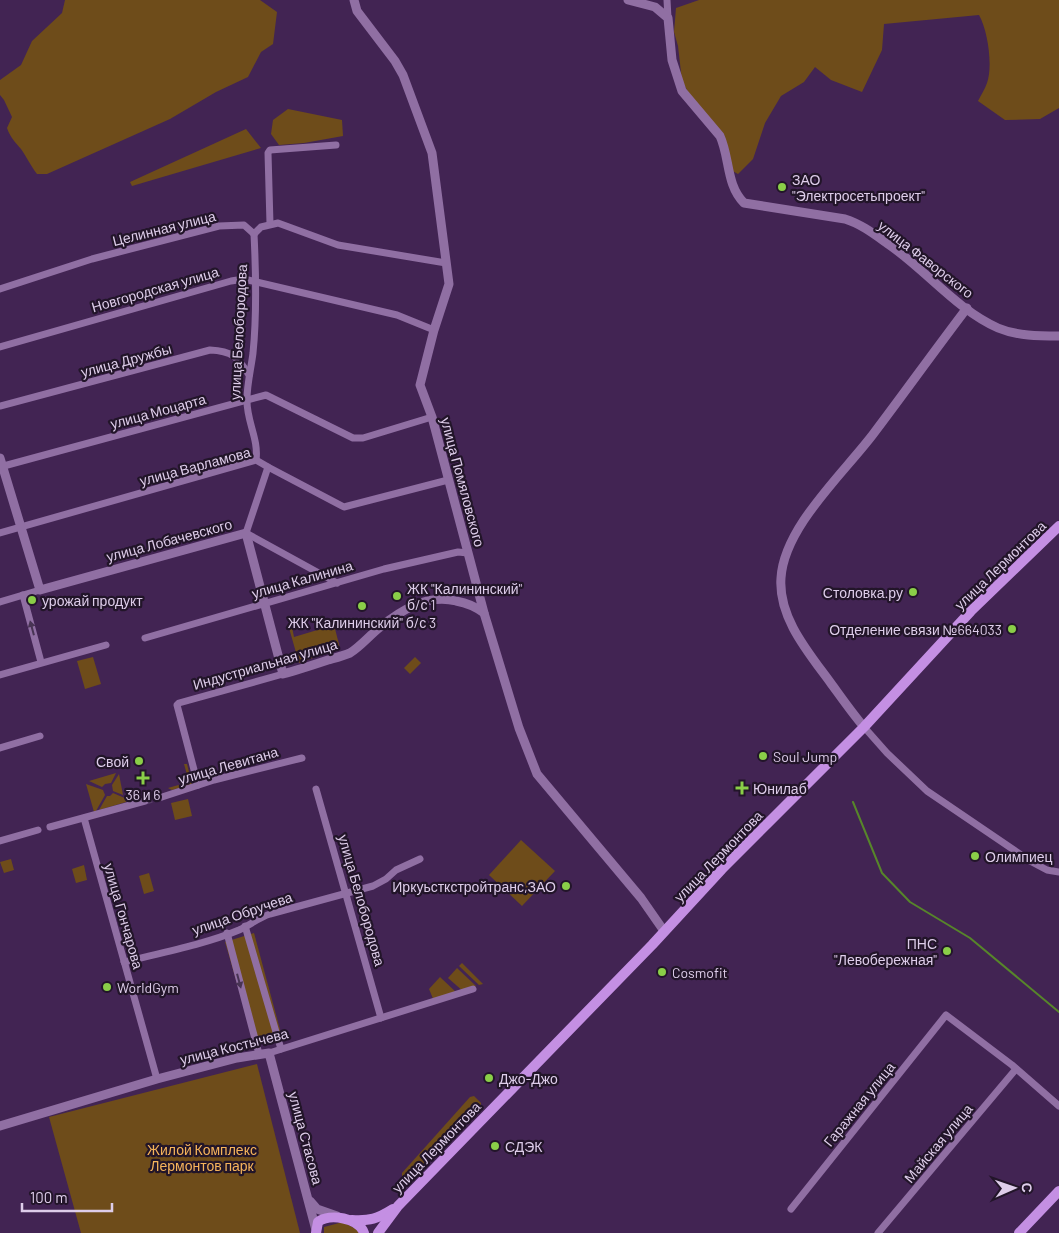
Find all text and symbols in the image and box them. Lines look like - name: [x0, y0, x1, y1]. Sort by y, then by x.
- place label: ЗАО "Электросетьпроект": [792, 171, 925, 204]
- marker: ЗАО "Электросетьпроект": [776, 181, 788, 193]
- street label: Целинная улица: [111, 207, 218, 249]
- street label: улица Фаворского: [875, 217, 977, 302]
- street label: Новгородская улица: [89, 263, 221, 315]
- street label: улица Белобородова: [226, 263, 250, 400]
- street label: улица Дружбы: [79, 340, 173, 380]
- street label: улица Моцарта: [108, 390, 208, 432]
- street label: улица Помяловского: [438, 415, 489, 549]
- street label: улица Варламова: [138, 443, 253, 489]
- street label: улица Лобачевского: [104, 515, 234, 565]
- street label: улица Лермонтова: [951, 517, 1049, 613]
- street label: улица Калинина: [250, 556, 355, 602]
- place label: ЖК "Калининский" б/с 1: [407, 580, 523, 613]
- place label: Столовка.ру: [823, 584, 903, 601]
- marker: Столовка.ру: [907, 586, 919, 598]
- marker: ЖК "Калининский" б/с 1: [391, 590, 403, 602]
- place label: урожай продукт: [42, 592, 143, 609]
- marker: урожай продукт: [26, 594, 38, 606]
- marker: ЖК "Калининский" б/с 3: [356, 600, 368, 612]
- place label: ЖК "Калининский" б/с 3: [288, 614, 436, 631]
- one-way arrow: [28, 621, 36, 636]
- place label: Отделение связи №664033: [829, 621, 1002, 638]
- marker: Отделение связи №664033: [1006, 623, 1018, 635]
- street label: Индустриальная улица: [191, 635, 339, 693]
- street label: улица Левитана: [176, 743, 280, 787]
- place label: Soul Jump: [773, 748, 837, 765]
- marker: Soul Jump: [757, 750, 769, 762]
- place label: Свой: [96, 753, 129, 770]
- marker: Свой: [133, 755, 145, 767]
- marker: 36 и 6: [137, 772, 149, 784]
- place label: Юнилаб: [753, 780, 807, 797]
- marker: Юнилаб: [735, 781, 749, 795]
- place label: 36 и 6: [125, 786, 161, 803]
- street label: улица Лермонтова: [670, 807, 766, 905]
- street label: улица Белобородова: [335, 832, 389, 968]
- place label: Олимпиец: [985, 848, 1053, 865]
- marker: Олимпиец: [969, 850, 981, 862]
- street label: улица Гончарова: [101, 861, 147, 971]
- place label: Иркуьсткстройтранс,ЗАО: [392, 878, 556, 895]
- marker: Иркуьсткстройтранс,ЗАО: [560, 880, 572, 892]
- street label: улица Обручева: [190, 888, 295, 938]
- place label: ПНС "Левобережная": [834, 935, 937, 968]
- marker: ПНС "Левобережная": [941, 945, 953, 957]
- place label: Cosmofit: [672, 964, 728, 981]
- marker: Cosmofit: [656, 966, 668, 978]
- one-way arrow: [235, 973, 243, 988]
- place label: WorldGym: [117, 979, 179, 996]
- marker: WorldGym: [101, 981, 113, 993]
- street label: улица Костычева: [178, 1024, 290, 1068]
- street label: Гаражная улица: [820, 1058, 898, 1150]
- place label: Джо-Джо: [499, 1070, 558, 1087]
- marker: Джо-Джо: [483, 1072, 495, 1084]
- street label: улица Стасова: [285, 1090, 327, 1187]
- street label: улица Лермонтова: [388, 1098, 484, 1196]
- street label: Майская улица: [900, 1100, 976, 1186]
- place label: СДЭК: [505, 1138, 543, 1155]
- marker: СДЭК: [489, 1140, 501, 1152]
- park label: Жилой Комплекс Лермонтов парк: [147, 1141, 257, 1174]
- north arrow: [989, 1163, 1039, 1213]
- scale bar: [22, 1180, 112, 1212]
- text: С: [1019, 1182, 1036, 1193]
- text: 100 m: [30, 1188, 68, 1206]

